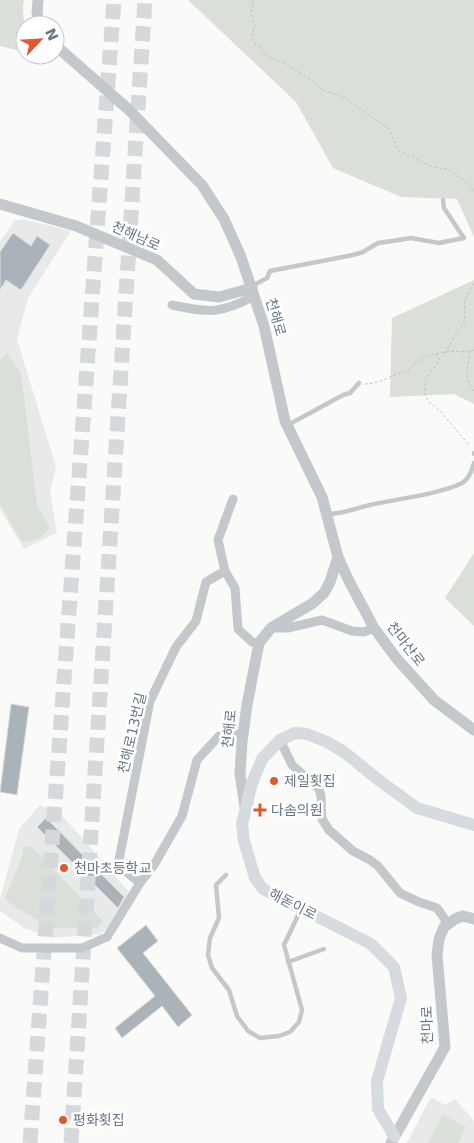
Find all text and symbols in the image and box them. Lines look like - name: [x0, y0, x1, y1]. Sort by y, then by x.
- north arrow: [15, 15, 65, 65]
- text: N: [42, 26, 62, 43]
- street label: 천해남로: [109, 218, 163, 254]
- street label: 천해로: [263, 296, 289, 338]
- street label: 천마산로: [384, 619, 428, 669]
- street label: 천해로13번길: [115, 691, 149, 775]
- street label: 천해로: [219, 709, 239, 749]
- place label: 제일횟집: [284, 773, 336, 789]
- marker: 제일횟집: [268, 775, 280, 787]
- place label: 다솜의원: [271, 802, 323, 818]
- marker: 다솜의원: [253, 803, 267, 817]
- place label: 천마초등학교: [74, 860, 151, 876]
- marker: 천마초등학교: [58, 862, 70, 874]
- street label: 해돋이로: [266, 885, 320, 923]
- street label: 천마로: [419, 1005, 435, 1044]
- place label: 평화횟집: [73, 1112, 125, 1128]
- marker: 평화횟집: [57, 1114, 69, 1126]

